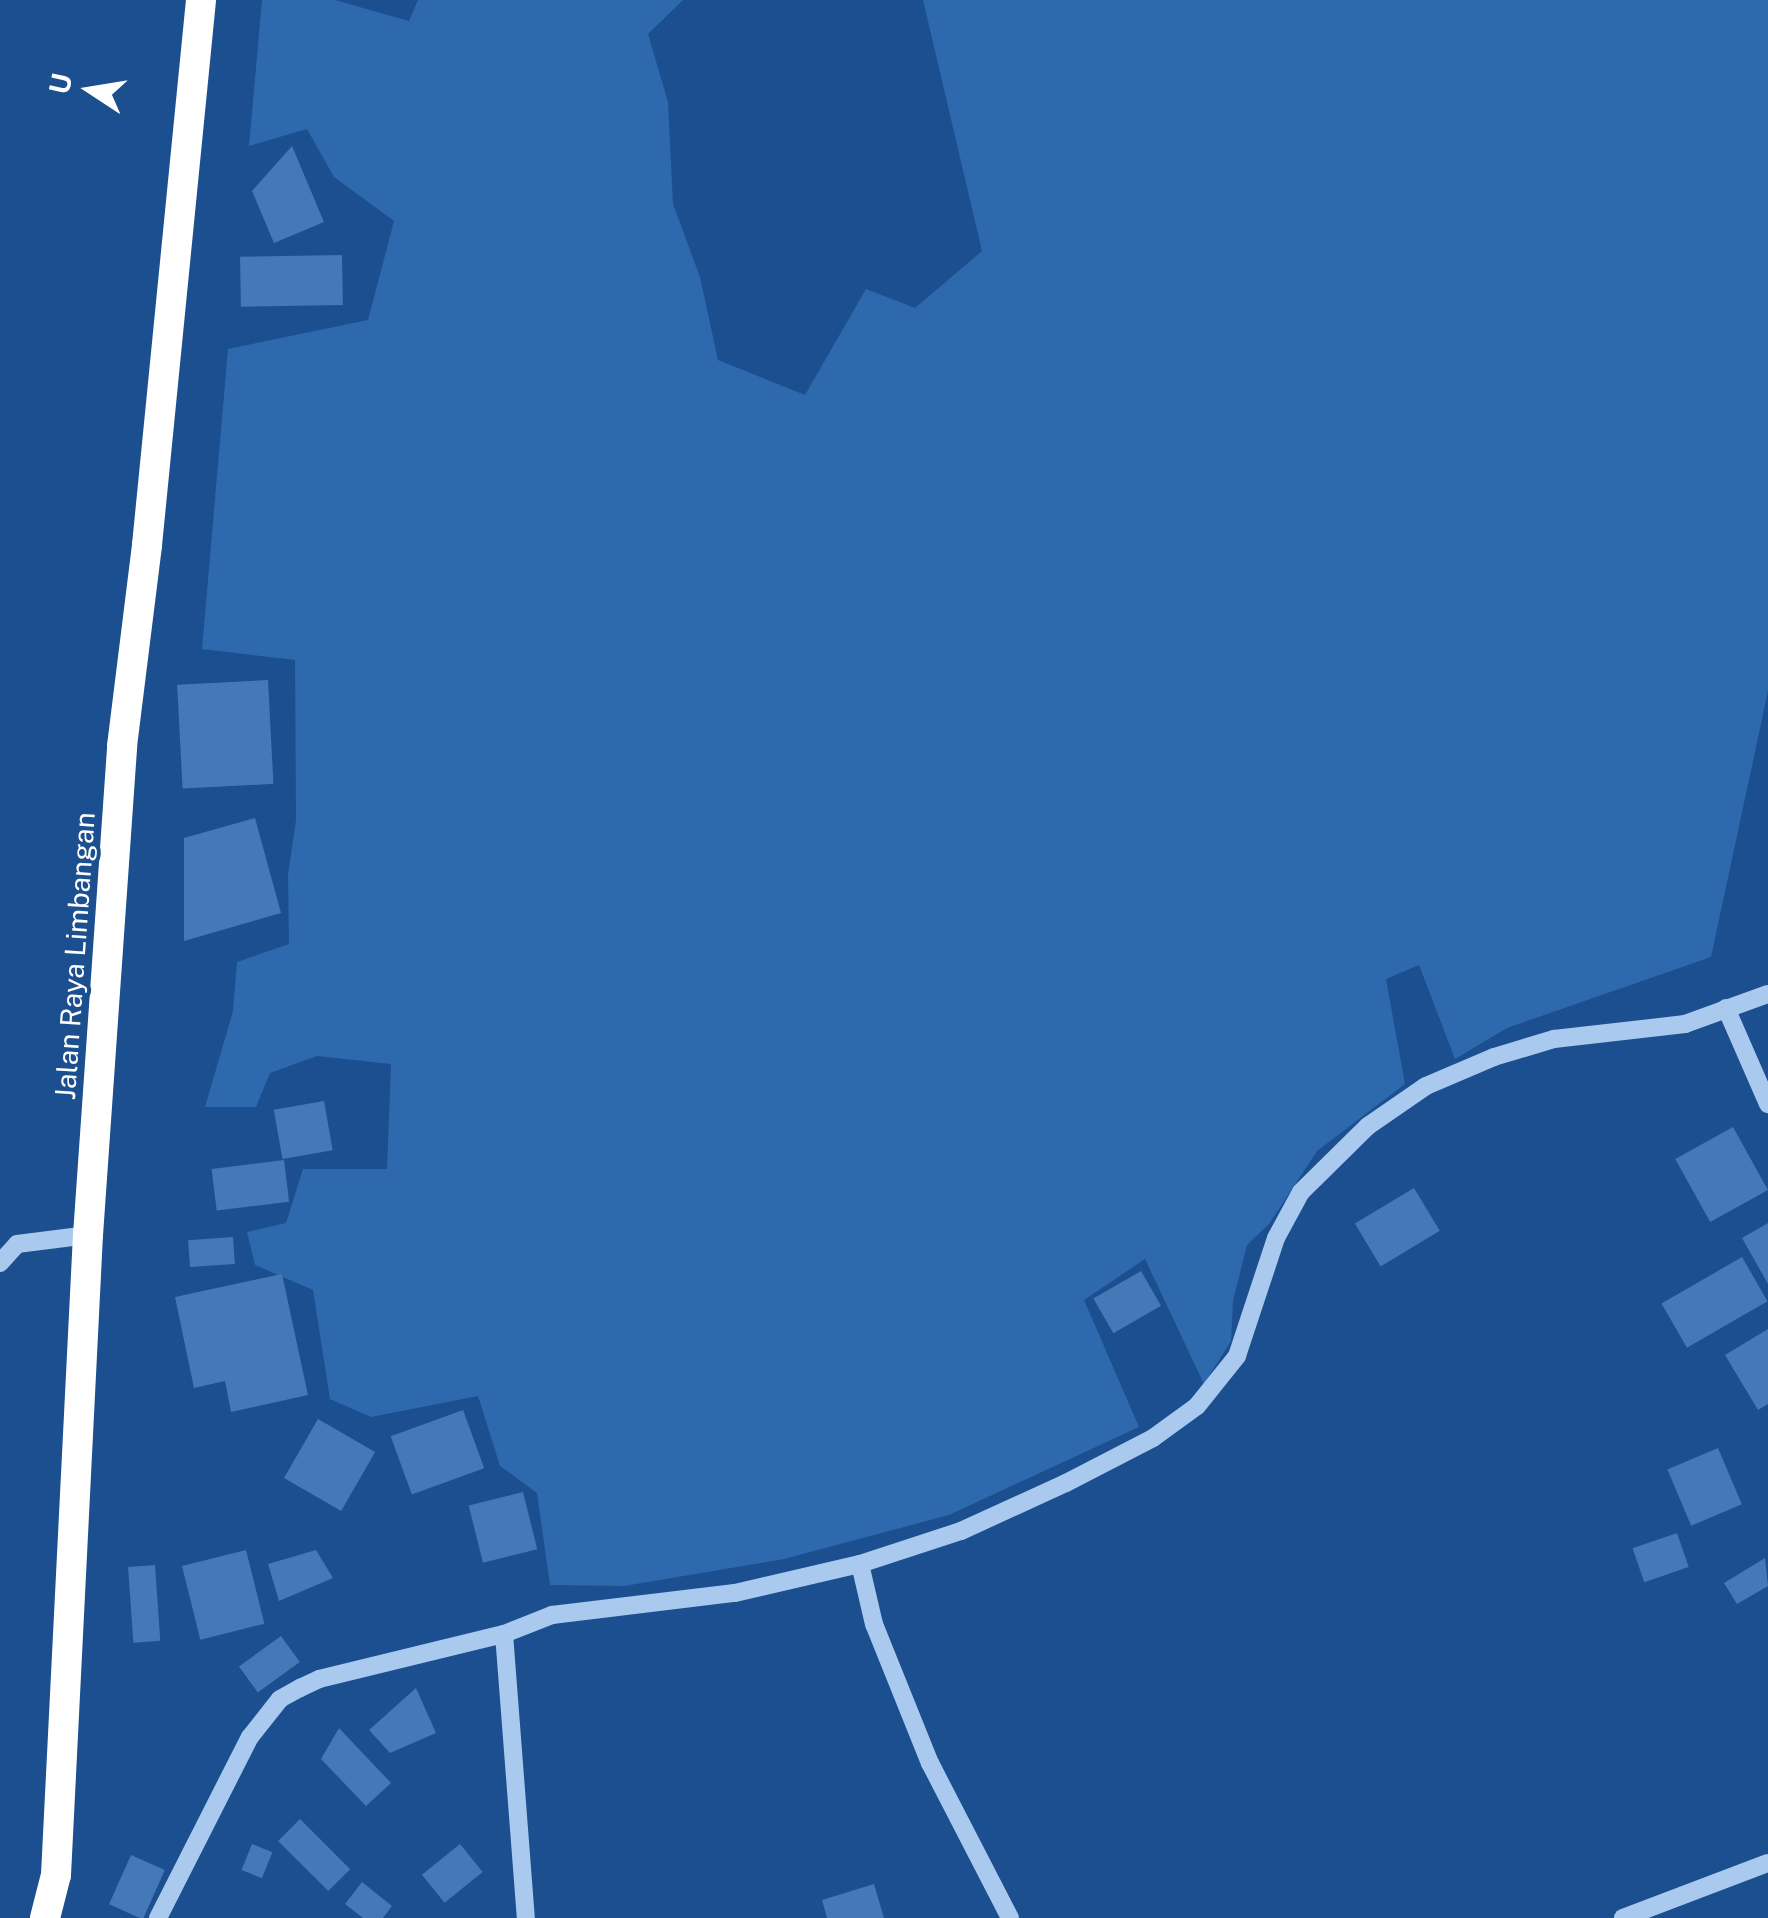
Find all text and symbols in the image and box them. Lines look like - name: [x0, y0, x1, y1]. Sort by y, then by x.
- north arrow: [40, 40, 140, 140]
- text: U: [42, 70, 78, 97]
- street label: Jalan Raya Limbangan: [48, 811, 102, 1101]

